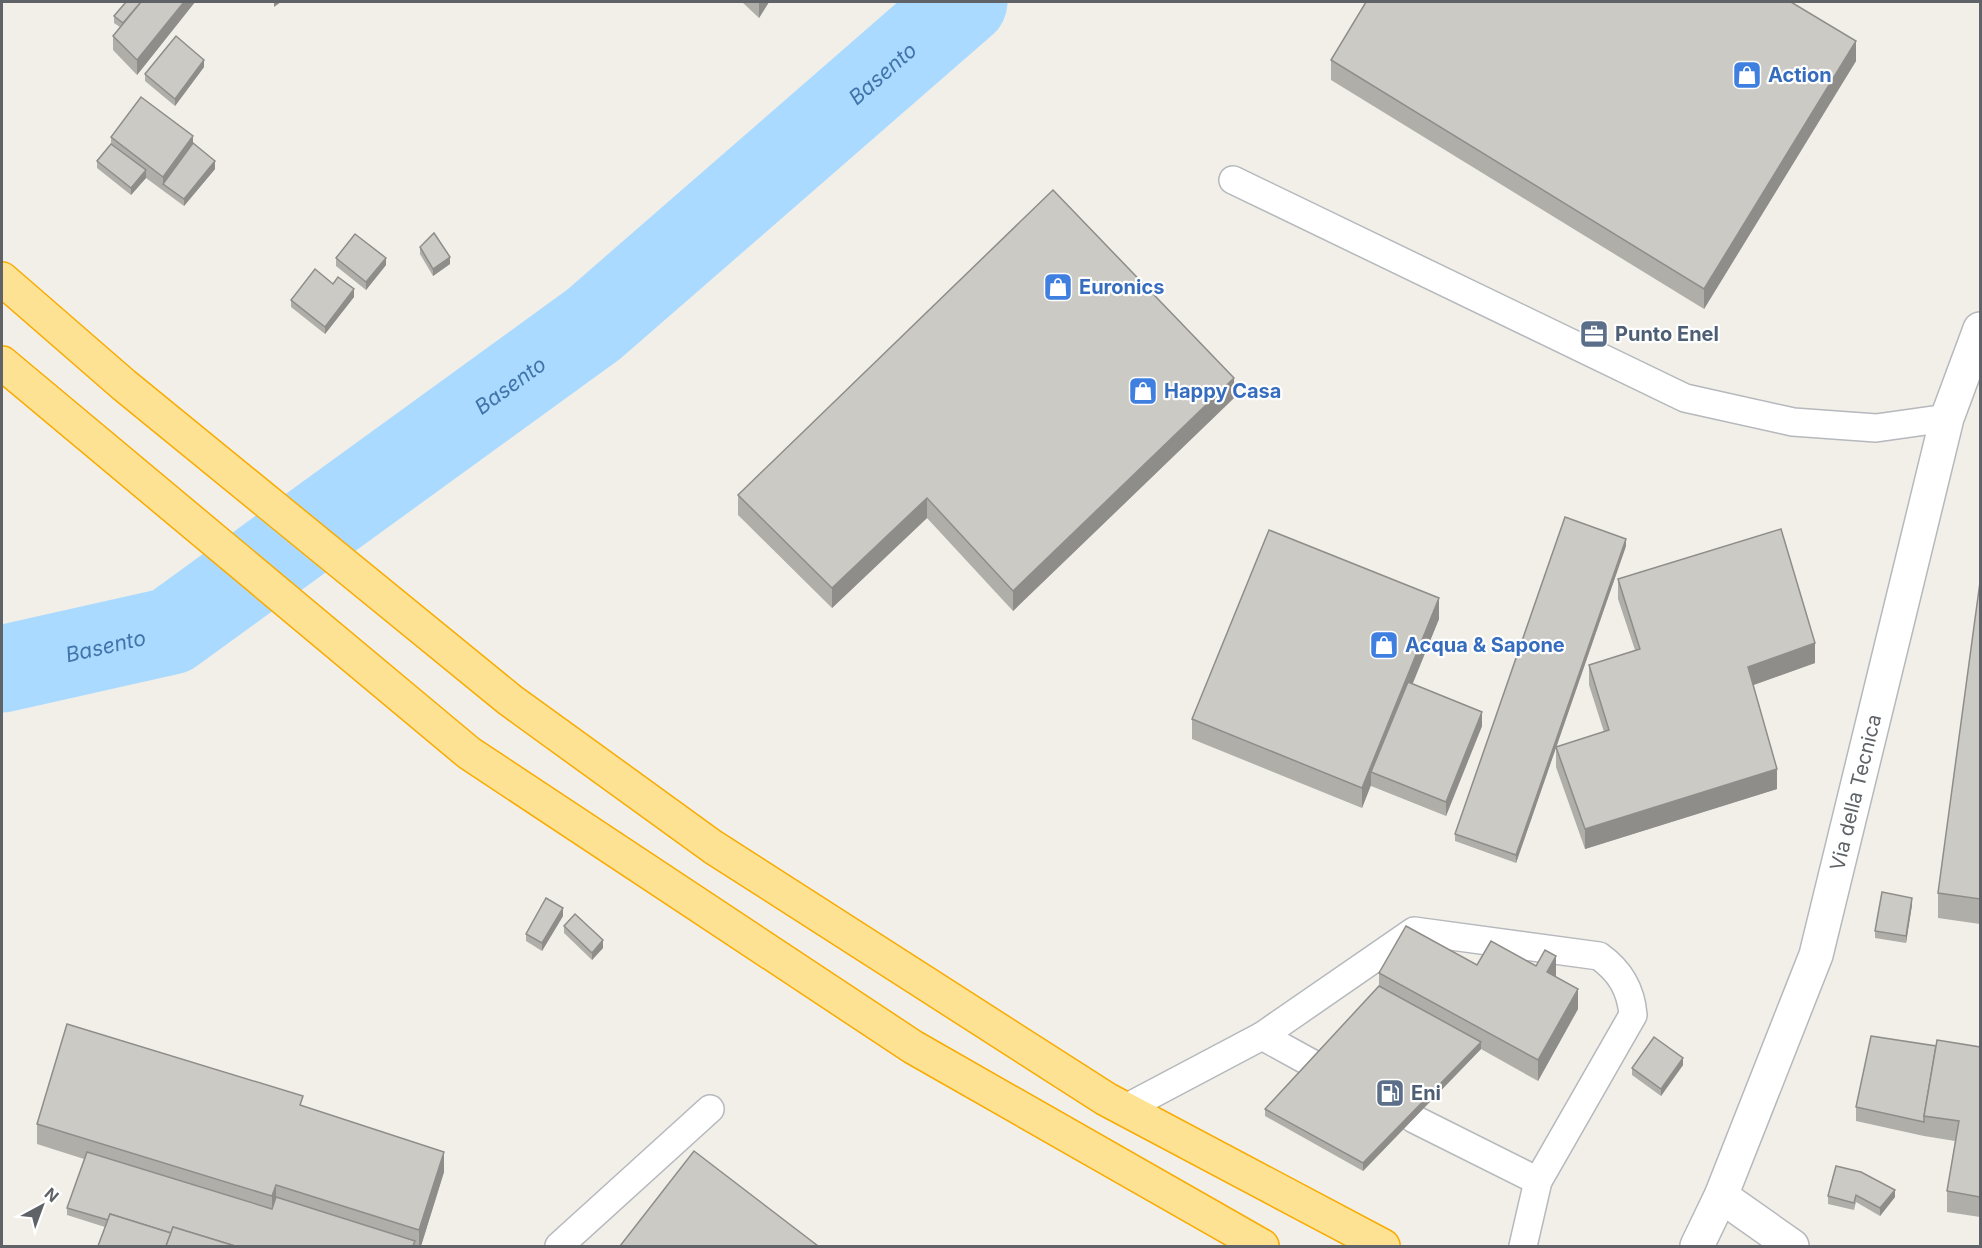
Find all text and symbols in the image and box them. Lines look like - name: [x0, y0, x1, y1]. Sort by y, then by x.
- water label: Basento: [843, 37, 921, 109]
- shop icon: Action: [1731, 59, 1763, 91]
- place label: Action: [1768, 63, 1832, 87]
- shop icon: Euronics: [1042, 271, 1074, 303]
- place label: Euronics: [1079, 275, 1164, 299]
- office icon: Punto Enel: [1578, 318, 1610, 350]
- place label: Punto Enel: [1615, 322, 1719, 346]
- water label: Basento: [470, 351, 550, 419]
- shop icon: Happy Casa: [1127, 375, 1159, 407]
- place label: Happy Casa: [1164, 379, 1281, 403]
- water label: Basento: [63, 625, 148, 667]
- shop icon: Acqua & Sapone: [1368, 629, 1400, 661]
- place label: Acqua & Sapone: [1405, 633, 1565, 657]
- street label: Via della Tecnica: [1825, 712, 1886, 873]
- fuel station icon: Eni: [1374, 1077, 1406, 1109]
- place label: Eni: [1411, 1081, 1441, 1105]
- north arrow: [12, 1176, 72, 1236]
- text: N: [41, 1183, 63, 1206]

